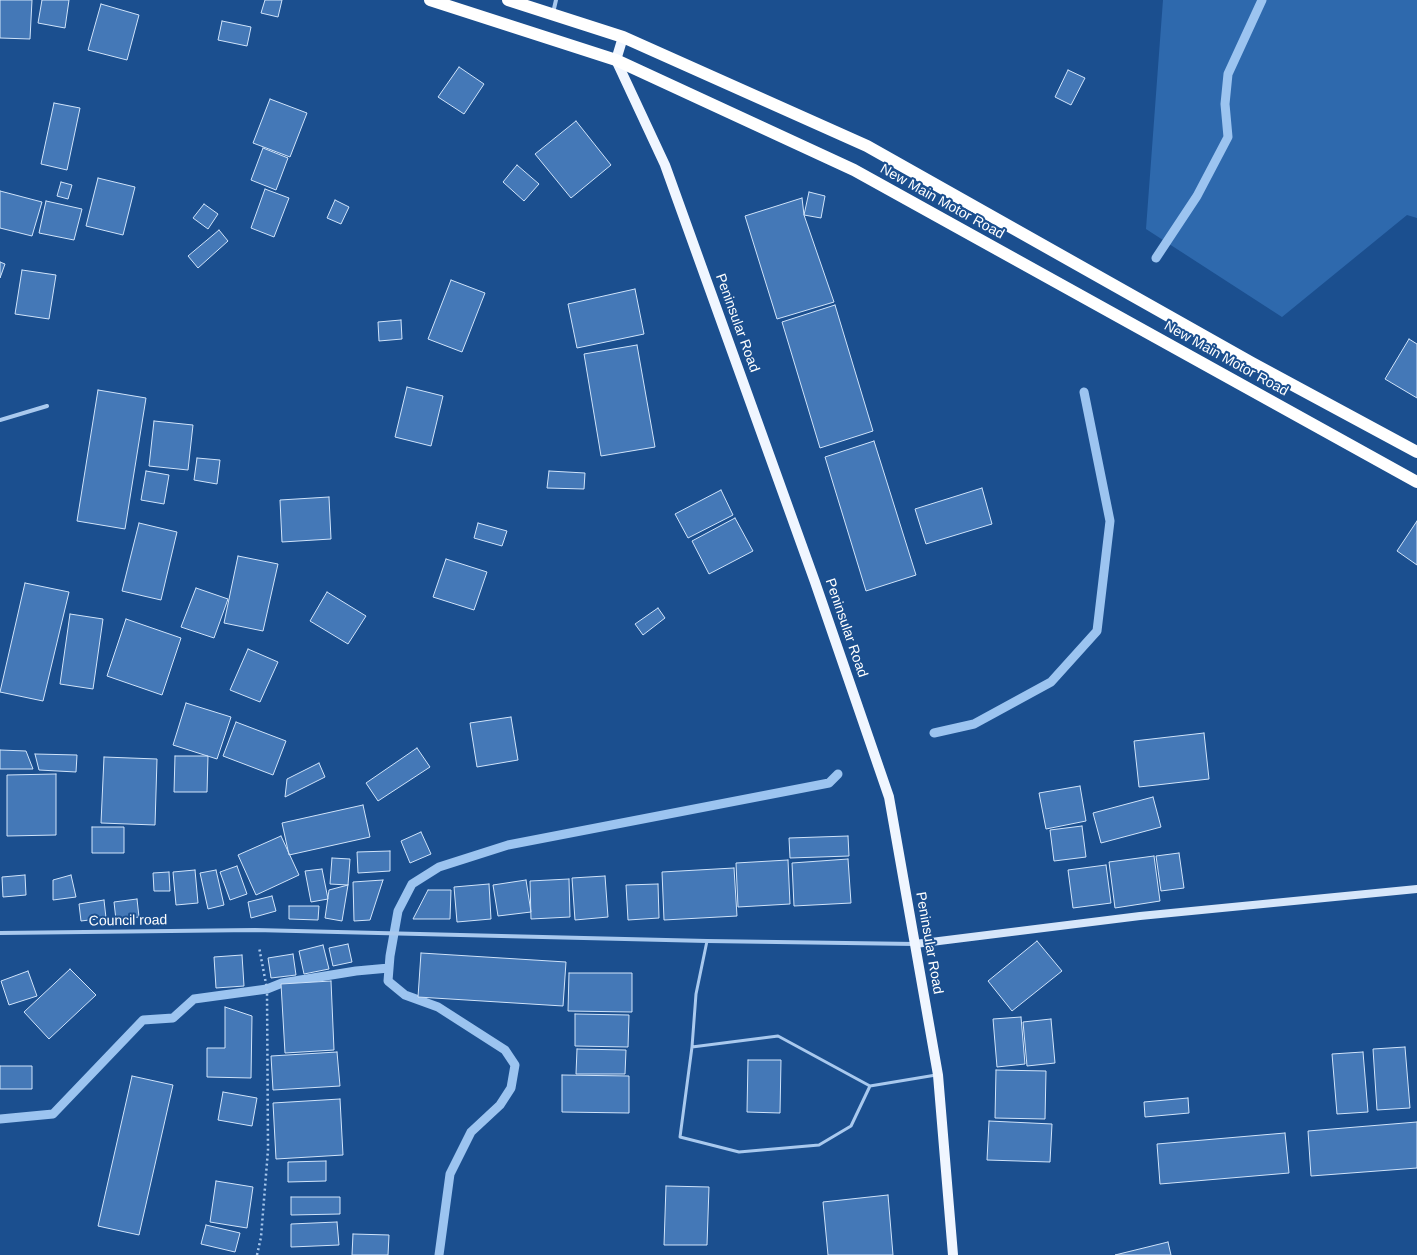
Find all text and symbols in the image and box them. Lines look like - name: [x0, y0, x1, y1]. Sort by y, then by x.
- street label: New Main Motor Road: [877, 161, 1007, 243]
- street label: Peninsular Road: [711, 271, 763, 375]
- street label: New Main Motor Road: [1161, 318, 1291, 400]
- street label: Peninsular Road: [821, 576, 871, 680]
- street label: Peninsular Road: [912, 891, 946, 995]
- street label: Council road: [89, 912, 167, 930]

